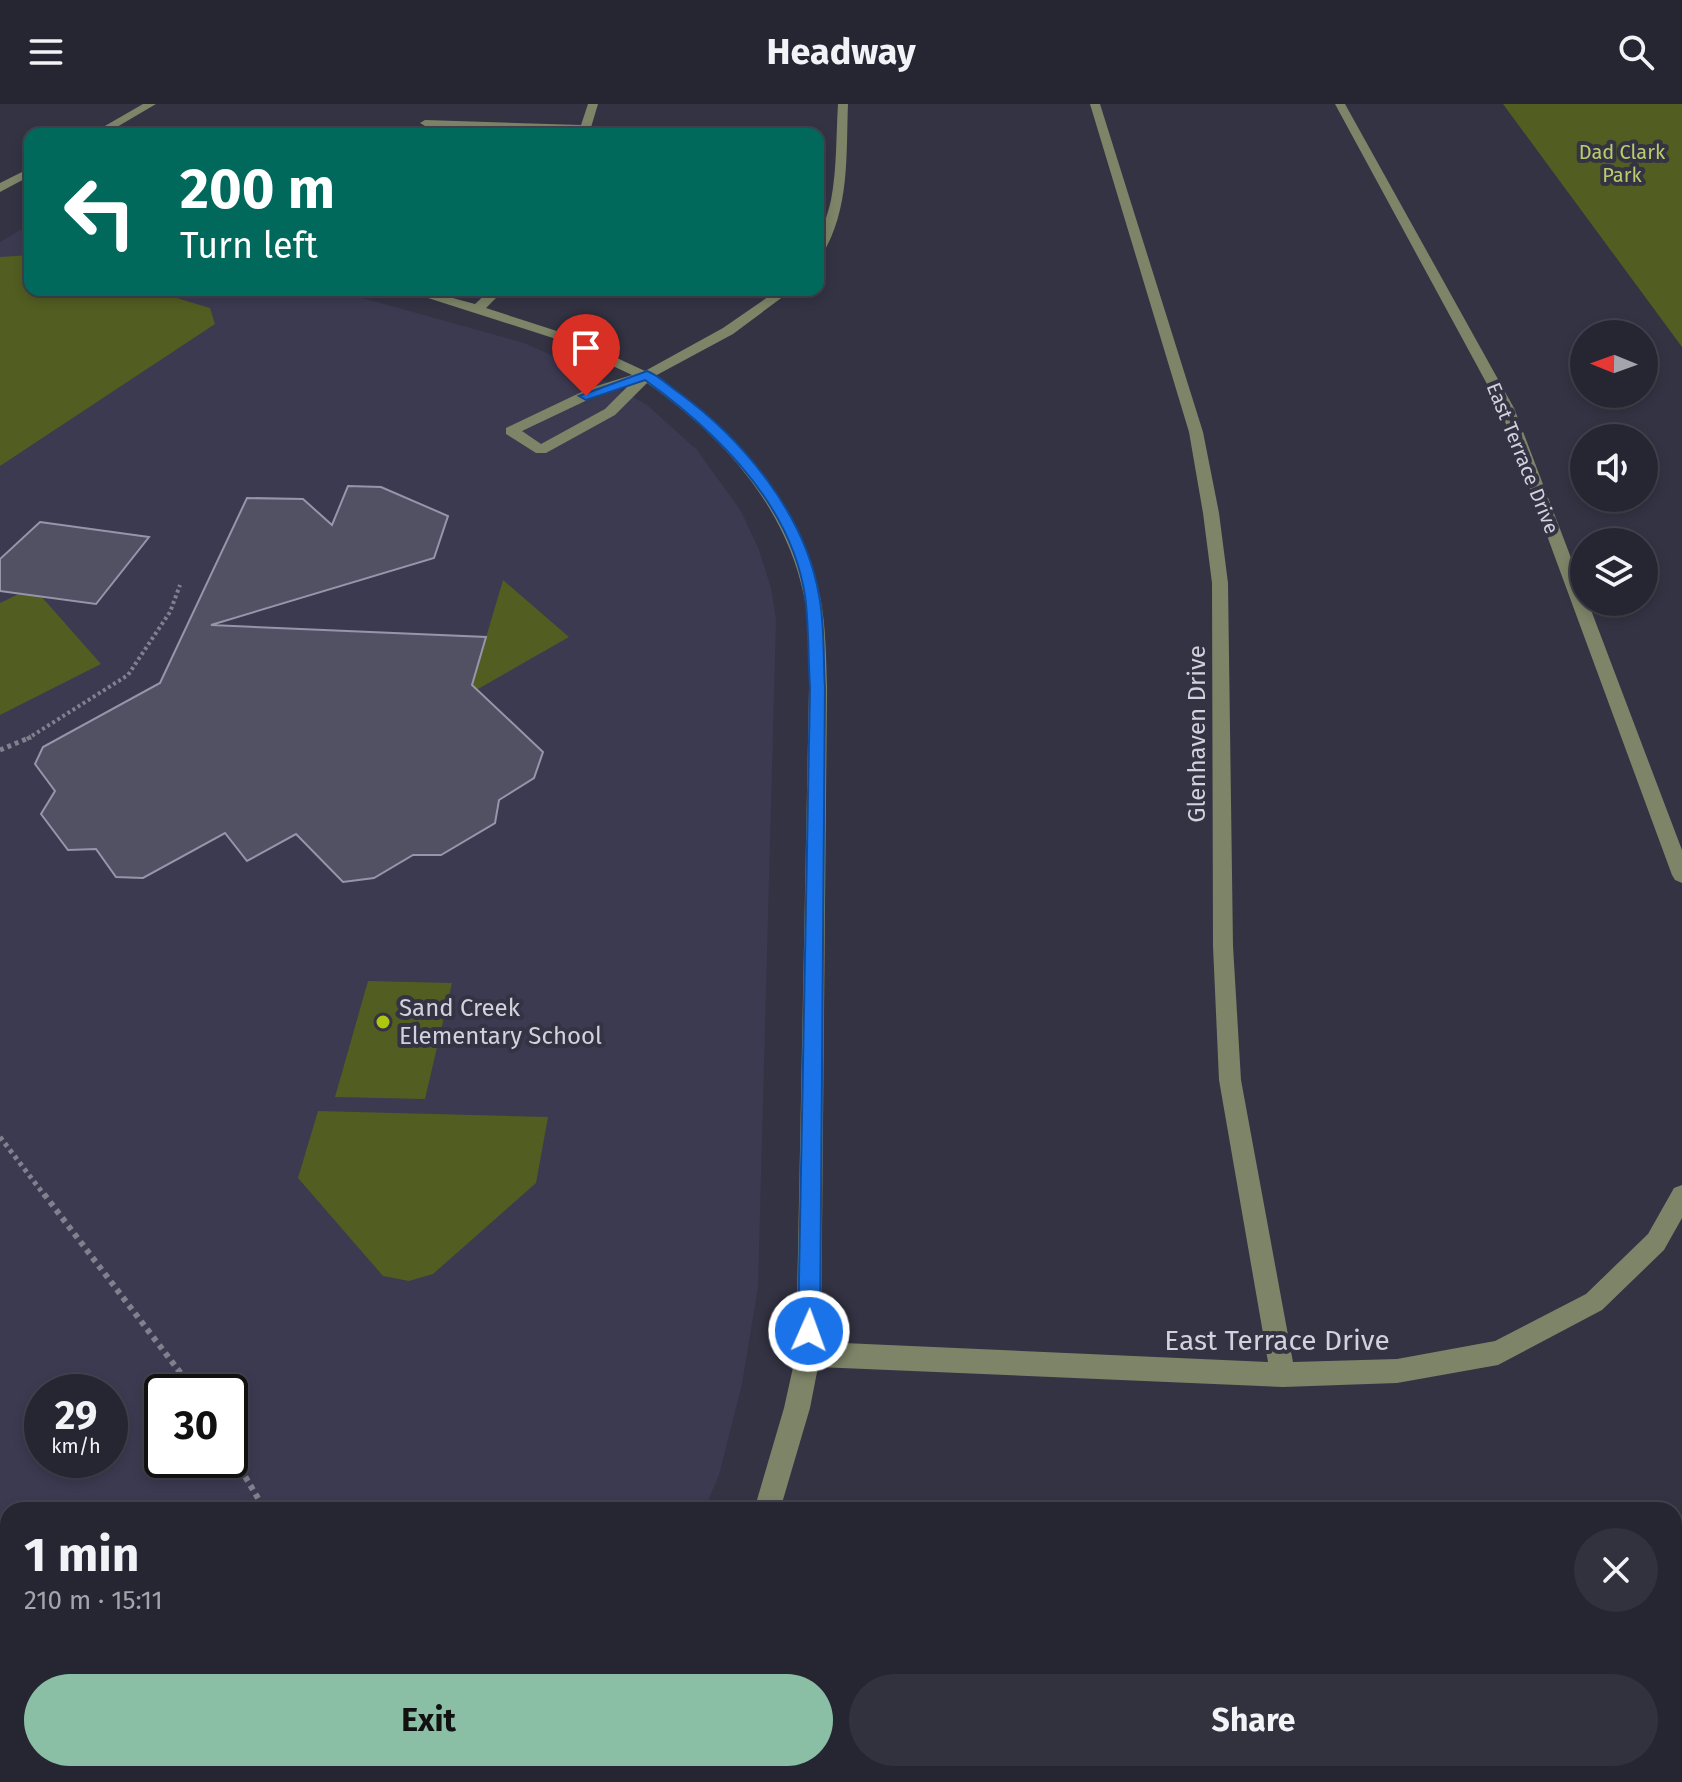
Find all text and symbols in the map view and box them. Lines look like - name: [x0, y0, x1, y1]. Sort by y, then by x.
- icon: menu: [24, 30, 68, 74]
- text: Headway: [766, 30, 916, 74]
- icon: search: [1614, 30, 1658, 74]
- park label: Dad Clark Park: [1579, 140, 1666, 187]
- text: 200 m: [180, 156, 335, 223]
- icon: left: [48, 160, 152, 264]
- text: Turn left: [180, 224, 318, 268]
- pin: [552, 314, 620, 396]
- north arrow: [1570, 320, 1658, 408]
- map controls: [1570, 320, 1658, 616]
- icon: arrive: [564, 326, 608, 370]
- street label: East Terrace Drive: [1482, 379, 1564, 537]
- button: sound: [1570, 424, 1658, 512]
- button: layers: [1570, 528, 1658, 616]
- street label: Glenhaven Drive: [1183, 645, 1211, 823]
- place label: Sand Creek Elementary School: [399, 994, 602, 1050]
- marker: Sand Creek Elementary School: [374, 1013, 392, 1031]
- position arrow: [767, 1289, 851, 1373]
- street label: East Terrace Drive: [1164, 1324, 1390, 1357]
- speed limit sign: 30: [144, 1374, 248, 1478]
- text: 29: [55, 1392, 97, 1440]
- text: km/h: [51, 1434, 101, 1458]
- text: 1 min: [24, 1526, 139, 1584]
- button: close: [1574, 1528, 1658, 1612]
- text: 210 m · 15:11: [24, 1585, 163, 1616]
- button: Exit: [24, 1674, 833, 1766]
- button: Share: [849, 1674, 1658, 1766]

